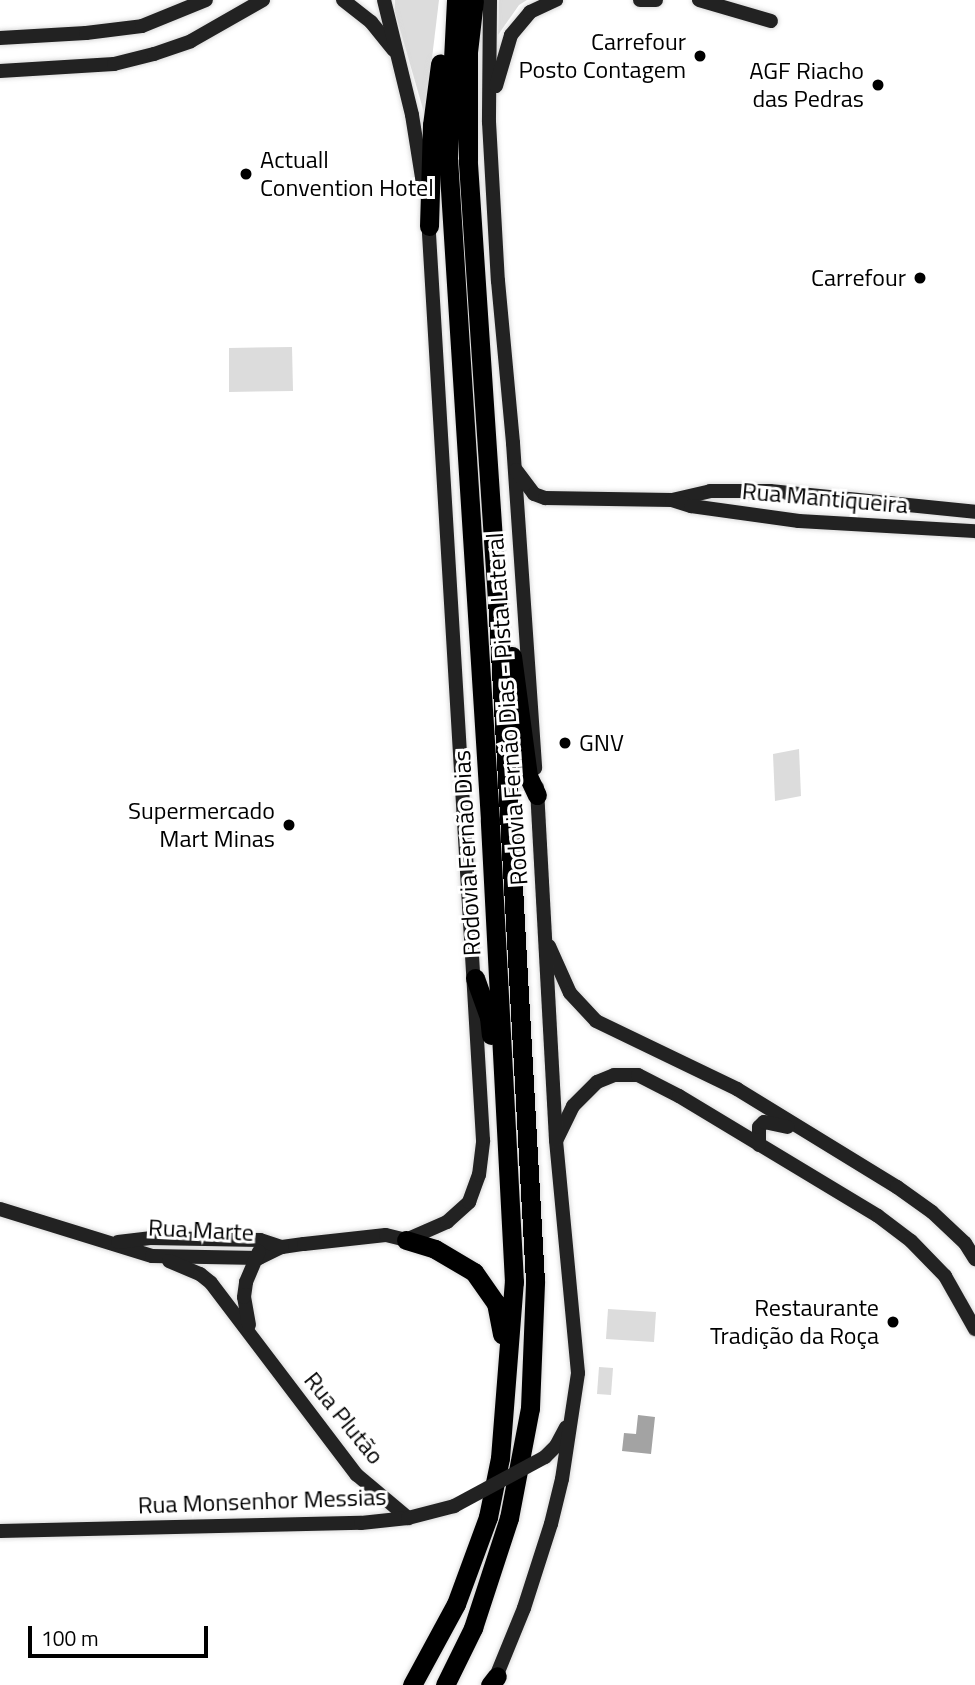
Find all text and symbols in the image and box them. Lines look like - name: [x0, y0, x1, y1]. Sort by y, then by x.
- place label: Carrefour Posto Contagem: [518, 28, 686, 84]
- marker: Carrefour Posto Contagem: [692, 48, 708, 64]
- place label: AGF Riacho das Pedras: [749, 57, 864, 113]
- marker: AGF Riacho das Pedras: [870, 77, 886, 93]
- place label: Actuall Convention Hotel: [260, 146, 434, 202]
- marker: Actuall Convention Hotel: [238, 166, 254, 182]
- place label: Carrefour: [811, 264, 906, 292]
- marker: Carrefour: [912, 270, 928, 286]
- street label: Rua Mantiqueira: [741, 476, 909, 520]
- street label: Rodovia Fernão Dias - Pista Lateral: [480, 532, 534, 886]
- place label: GNV: [579, 729, 624, 757]
- marker: GNV: [557, 735, 573, 751]
- street label: Rodovia Fernão Dias: [447, 749, 487, 957]
- place label: Supermercado Mart Minas: [128, 797, 275, 853]
- marker: Supermercado Mart Minas: [281, 817, 297, 833]
- street label: Rua Marte: [147, 1213, 255, 1247]
- place label: Restaurante Tradição da Roça: [710, 1294, 879, 1350]
- marker: Restaurante Tradição da Roça: [885, 1314, 901, 1330]
- street label: Rua Plutão: [298, 1366, 390, 1470]
- street label: Rua Monsenhor Messias: [137, 1482, 387, 1520]
- scale bar: [32, 1612, 212, 1656]
- text: 100 m: [41, 1622, 98, 1654]

